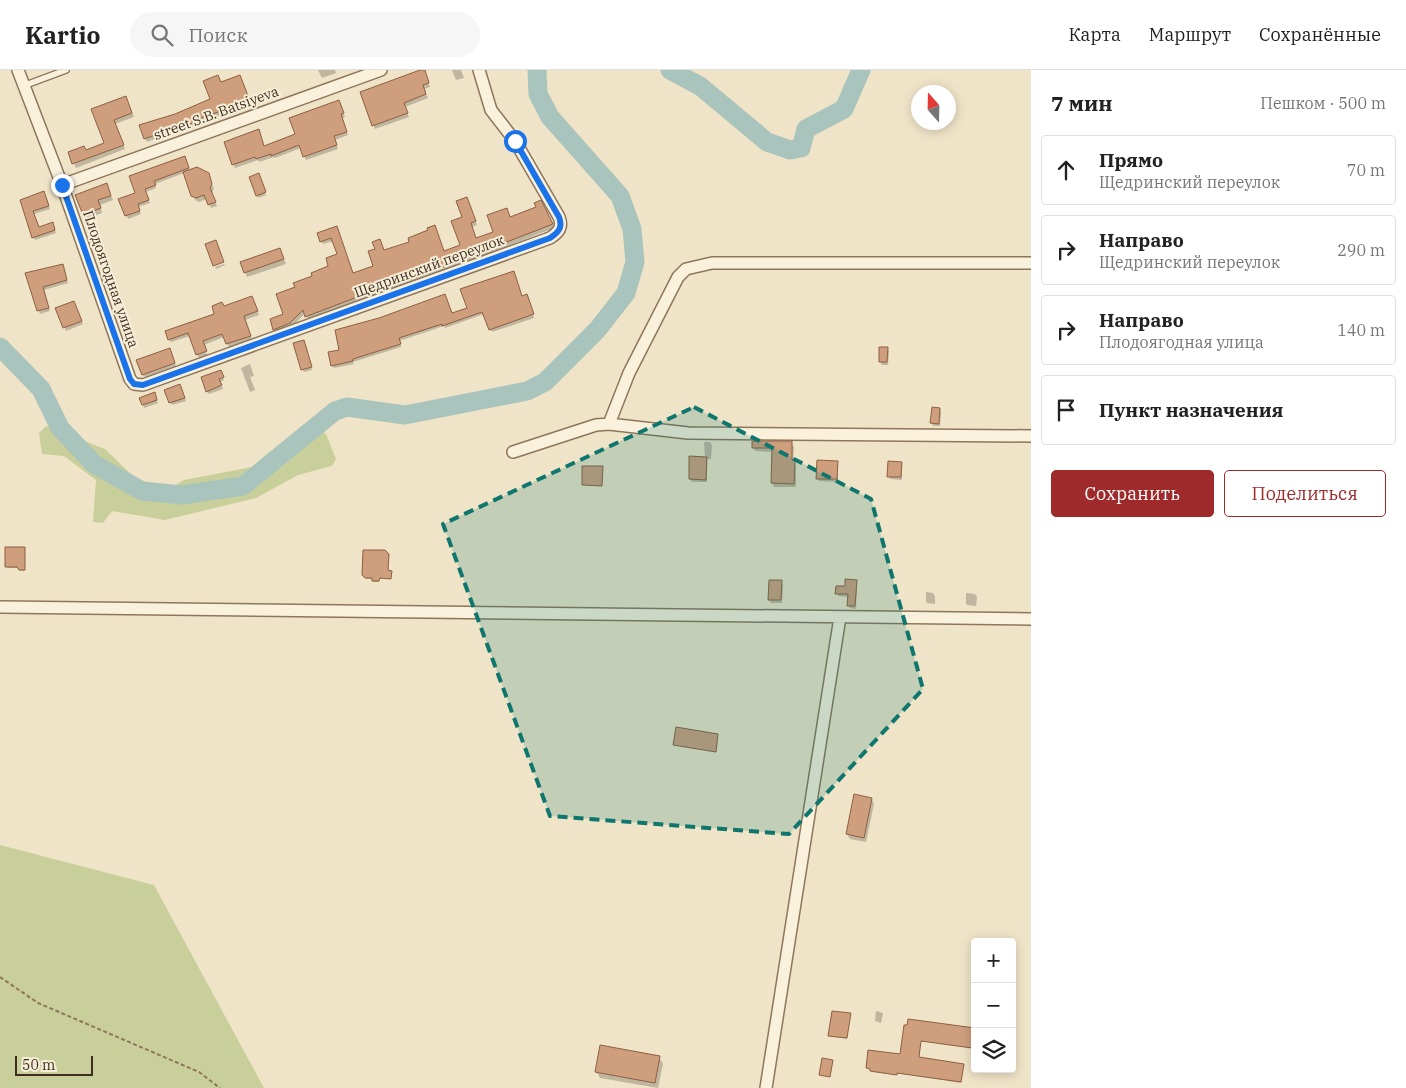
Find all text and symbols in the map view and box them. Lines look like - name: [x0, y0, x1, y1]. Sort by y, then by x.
- search box: [130, 12, 480, 57]
- text: Kartio: [25, 19, 100, 51]
- icon: search: [148, 21, 176, 49]
- text: Поиск: [188, 23, 247, 47]
- text: Карта: [1068, 23, 1121, 46]
- text: Маршрут: [1149, 23, 1231, 46]
- text: Сохранённые: [1259, 23, 1381, 46]
- street label: street S.B. Batsiyeva: [151, 82, 281, 144]
- north arrow: [911, 85, 956, 130]
- text: 7 мин: [1051, 89, 1113, 117]
- text: Пешком · 500 m: [1260, 93, 1386, 113]
- route start: [504, 130, 527, 153]
- text: Прямо: [1099, 148, 1163, 172]
- icon: ahead: [1052, 156, 1080, 184]
- text: 70 m: [1347, 160, 1385, 180]
- text: Щедринский переулок: [1099, 172, 1280, 192]
- route end: [51, 174, 74, 197]
- street label: Плодоягодная улица: [79, 208, 143, 350]
- text: Направо: [1099, 228, 1184, 252]
- street label: Щедринский переулок: [351, 230, 507, 302]
- icon: right: [1052, 236, 1080, 264]
- text: 290 m: [1337, 240, 1385, 260]
- text: Щедринский переулок: [1099, 252, 1280, 272]
- text: Направо: [1099, 308, 1184, 332]
- icon: right: [1052, 316, 1080, 344]
- text: 140 m: [1337, 320, 1385, 340]
- text: Плодоягодная улица: [1099, 332, 1264, 352]
- icon: arrive: [1052, 396, 1080, 424]
- text: Пункт назначения: [1099, 398, 1283, 422]
- button: Сохранить: [1051, 470, 1214, 517]
- button: Поделиться: [1224, 470, 1386, 517]
- map controls: [971, 938, 1016, 1073]
- button: +: [971, 938, 1016, 983]
- button: −: [971, 983, 1016, 1028]
- button: layers: [971, 1028, 1016, 1073]
- scale bar: [15, 1053, 92, 1076]
- text: 50 m: [22, 1056, 55, 1074]

